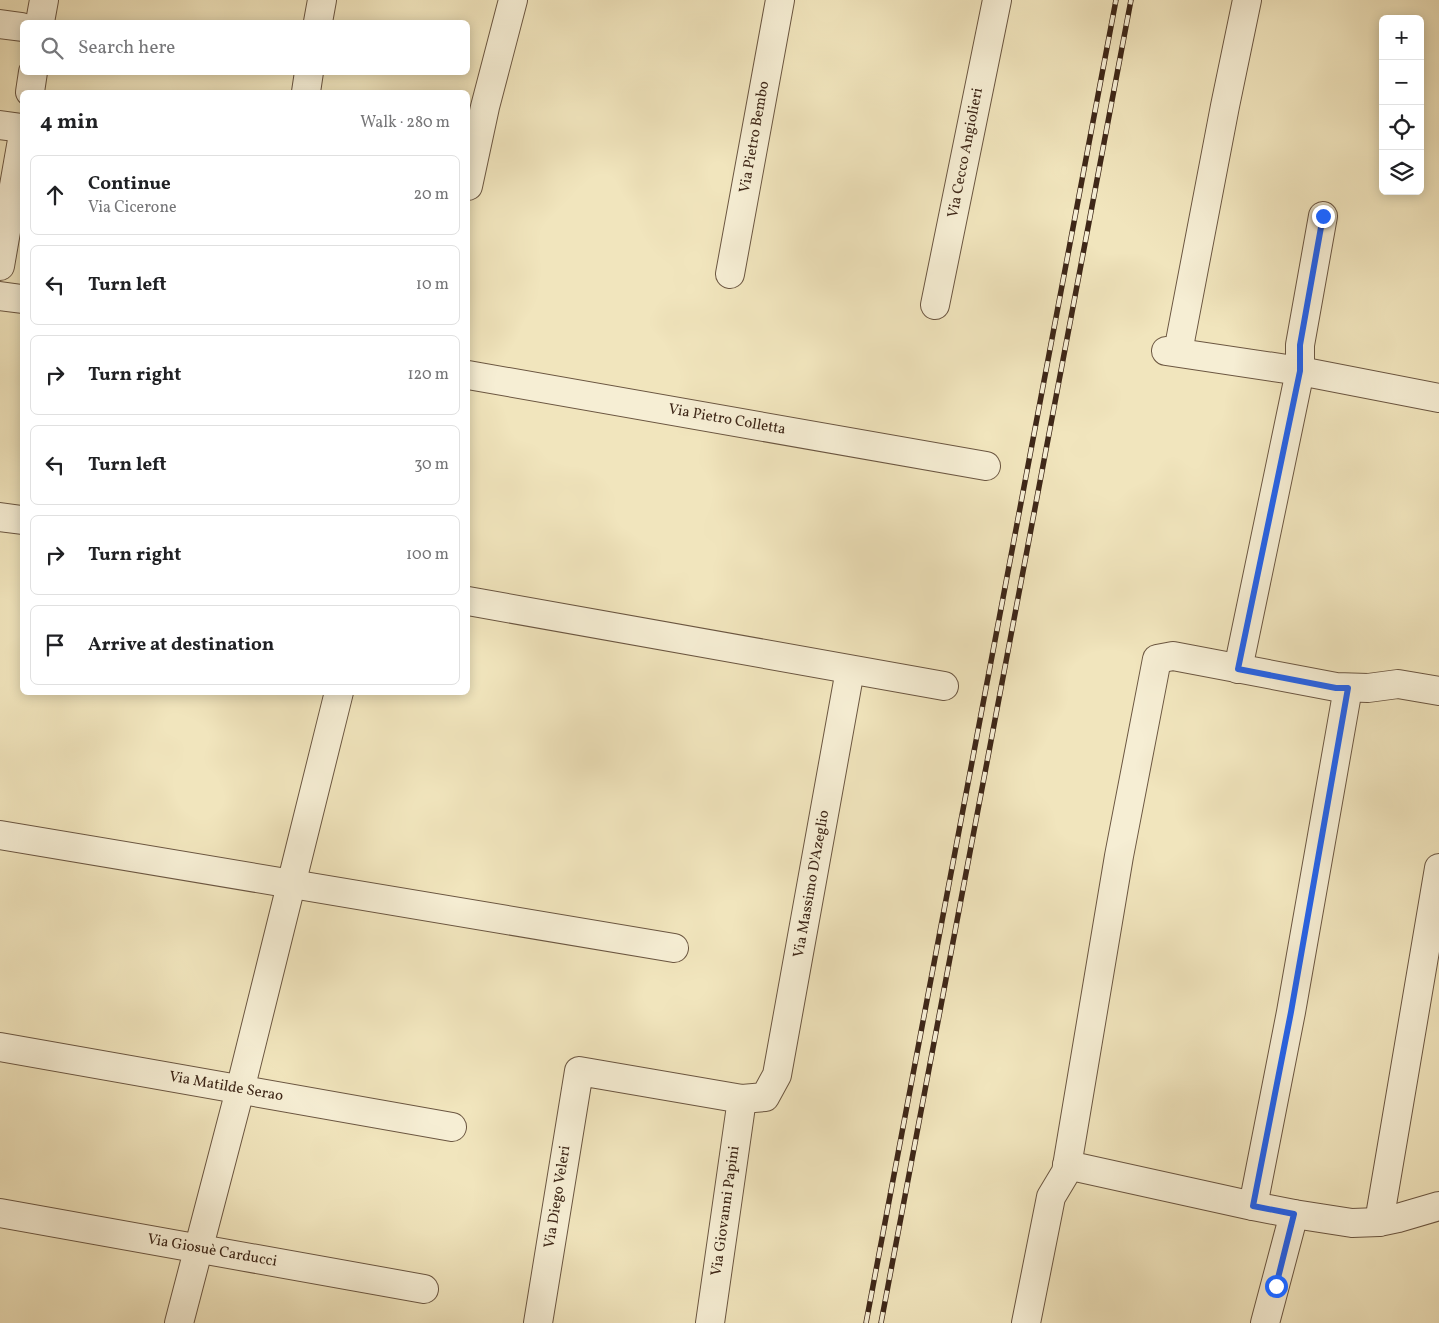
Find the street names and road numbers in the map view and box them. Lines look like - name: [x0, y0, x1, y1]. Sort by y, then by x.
- street label: Via Pietro Bembo: [735, 79, 775, 195]
- street label: Via Cecco Angiolieri: [943, 86, 989, 220]
- street label: Via Pietro Colletta: [667, 399, 787, 441]
- street label: Via Massimo D'Azeglio: [789, 808, 835, 960]
- street label: Via Matilde Serao: [167, 1067, 285, 1107]
- street label: Via Diego Veleri: [540, 1144, 576, 1250]
- street label: Via Giovanni Papini: [706, 1144, 746, 1278]
- street label: Via Giosuè Carducci: [145, 1229, 279, 1273]

